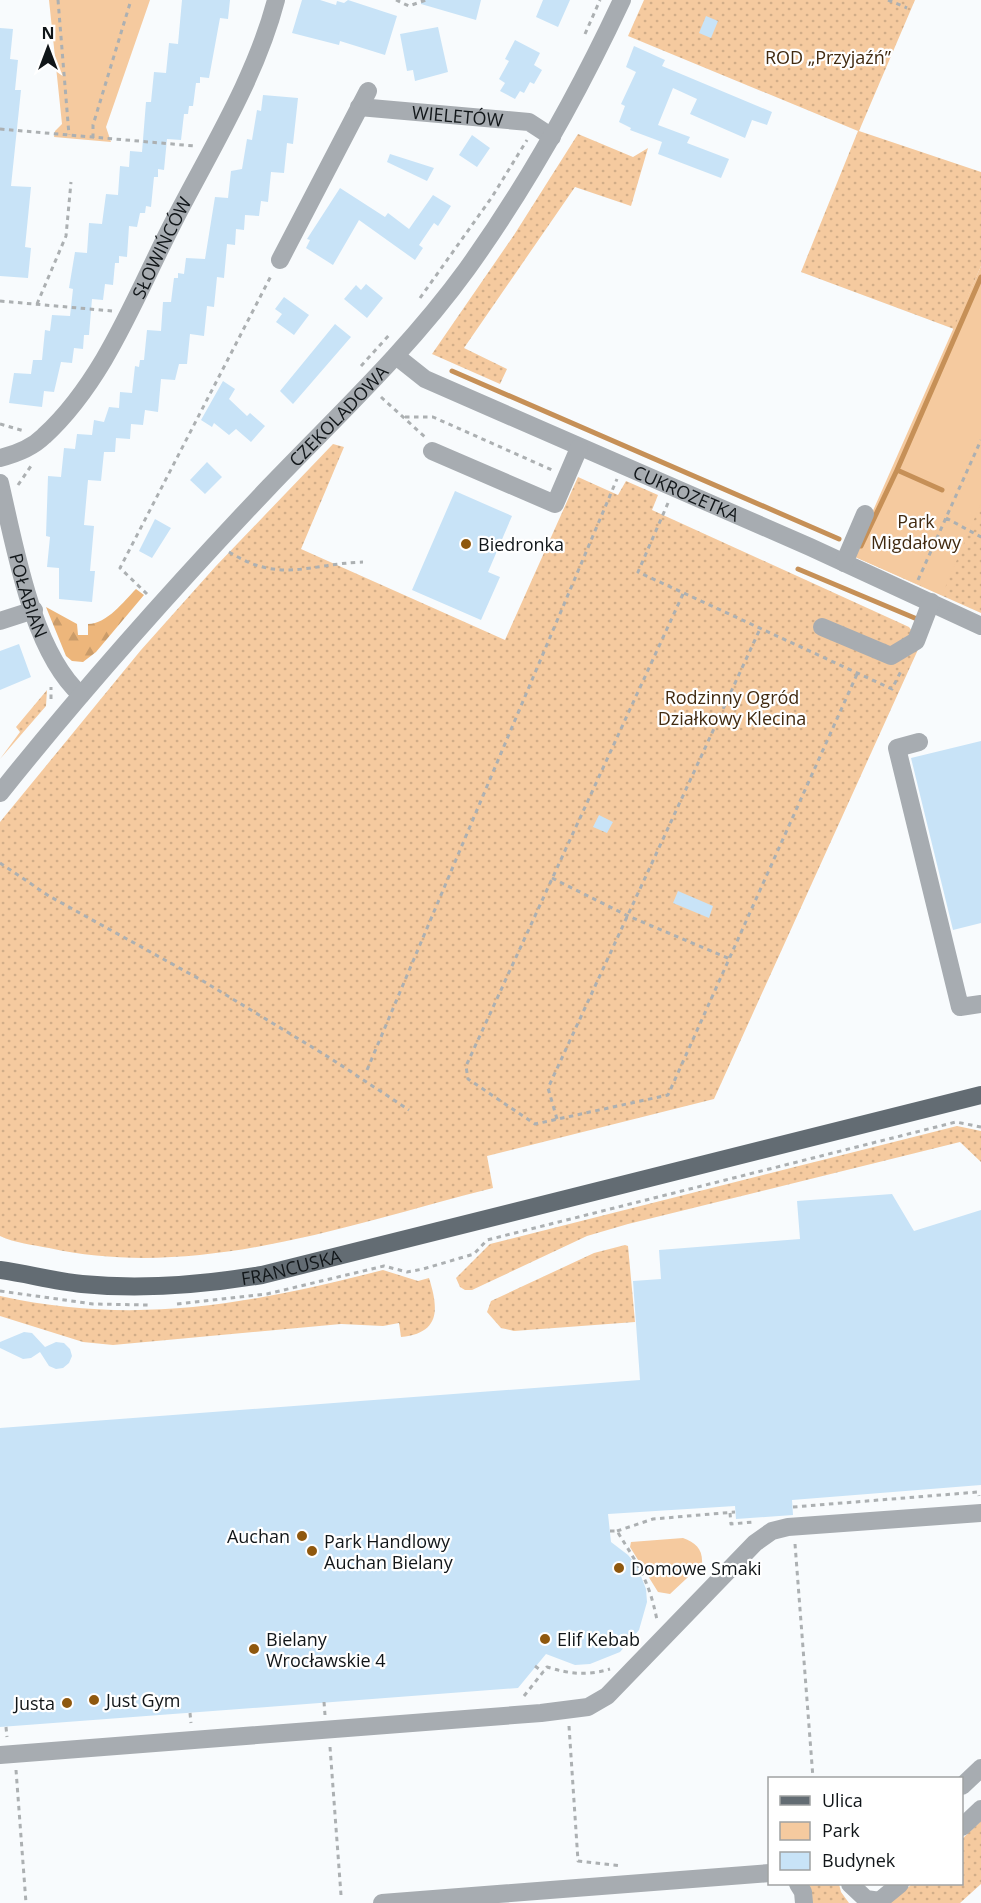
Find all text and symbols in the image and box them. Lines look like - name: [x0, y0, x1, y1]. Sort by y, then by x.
- north arrow: [18, 18, 78, 78]
- text: N: [41, 22, 55, 44]
- park label: ROD „Przyjaźń”: [765, 45, 892, 69]
- street label: WIELETÓW: [411, 100, 505, 132]
- street label: SŁOWIŃCÓW: [126, 192, 197, 302]
- street label: CZEKOLADOWA: [284, 359, 394, 472]
- street label: CUKROZETKA: [629, 459, 743, 527]
- park label: Park Migdałowy: [871, 509, 962, 554]
- place label: Biedronka: [478, 532, 564, 556]
- marker: Biedronka: [459, 537, 473, 551]
- street label: POŁABIAN: [4, 551, 53, 641]
- park label: Rodzinny Ogród Działkowy Klecina: [658, 685, 806, 730]
- street label: FRANCUSKA: [239, 1244, 344, 1290]
- place label: Auchan: [227, 1524, 290, 1548]
- marker: Auchan: [295, 1529, 309, 1543]
- place label: Park Handlowy Auchan Bielany: [324, 1529, 454, 1574]
- marker: Park Handlowy Auchan Bielany: [305, 1544, 319, 1558]
- place label: Domowe Smaki: [631, 1556, 762, 1580]
- marker: Domowe Smaki: [612, 1561, 626, 1575]
- place label: Bielany Wrocławskie 4: [266, 1627, 386, 1672]
- place label: Elif Kebab: [557, 1627, 640, 1651]
- marker: Elif Kebab: [538, 1632, 552, 1646]
- marker: Bielany Wrocławskie 4: [247, 1642, 261, 1656]
- place label: Just Gym: [104, 1688, 180, 1712]
- place label: Justa: [12, 1691, 55, 1715]
- marker: Just Gym: [87, 1693, 101, 1707]
- marker: Justa: [60, 1696, 74, 1710]
- legend: [768, 1777, 963, 1885]
- text: Ulica: [822, 1788, 863, 1812]
- text: Park: [822, 1818, 860, 1842]
- text: Budynek: [822, 1848, 896, 1872]

